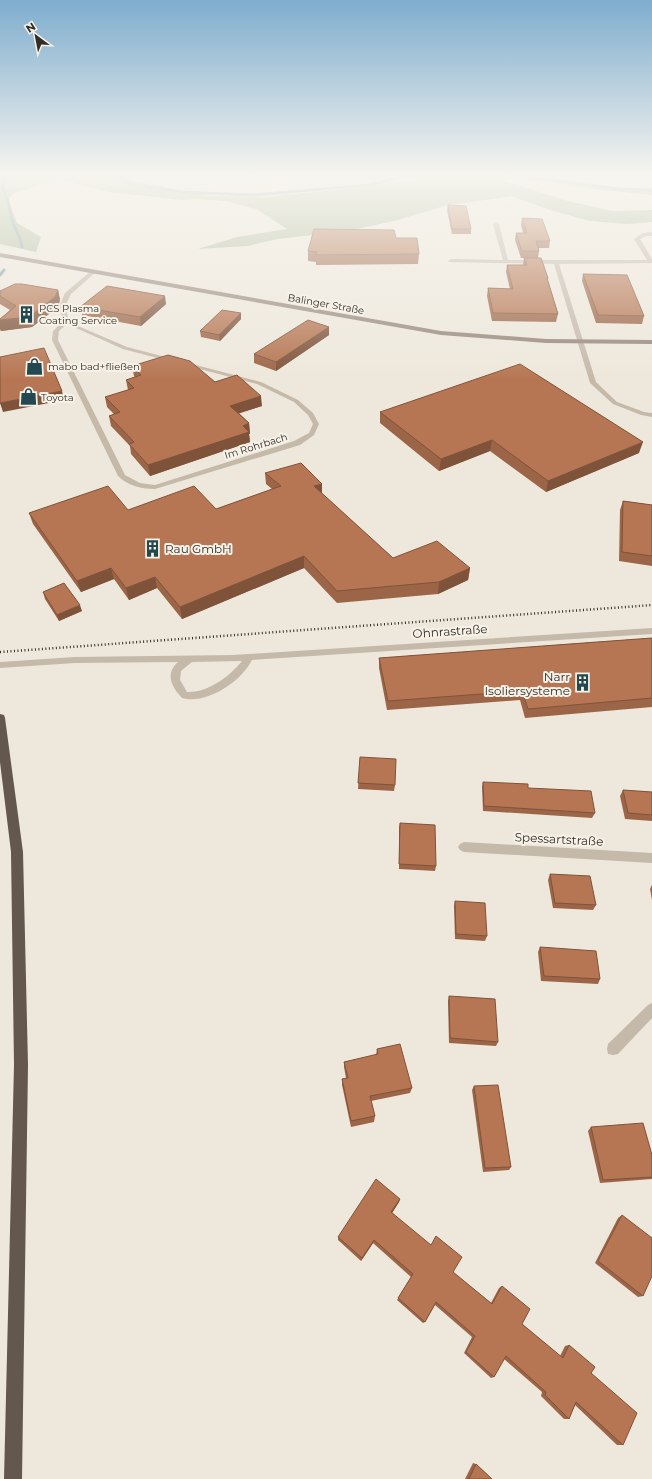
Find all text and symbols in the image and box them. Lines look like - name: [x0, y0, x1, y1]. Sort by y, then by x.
- north arrow: [16, 16, 56, 56]
- text: N: [23, 19, 38, 36]
- street label: Balinger Straße: [287, 291, 365, 317]
- place label: PCS Plasma Coating Service: [39, 302, 117, 327]
- building icon: PCS Plasma Coating Service: [16, 304, 36, 324]
- shop icon: mabo bad+fließen: [25, 356, 45, 376]
- place label: mabo bad+fließen: [48, 360, 140, 373]
- shop icon: Toyota: [18, 387, 38, 407]
- place label: Toyota: [41, 391, 74, 404]
- street label: Im Rohrbach: [223, 430, 289, 462]
- building icon: Rau GmbH: [142, 538, 162, 558]
- place label: Rau GmbH: [165, 541, 232, 556]
- street label: Ohnrastraße: [412, 621, 488, 641]
- place label: Narr Isoliersysteme: [484, 669, 570, 698]
- building icon: Narr Isoliersysteme: [573, 673, 593, 693]
- street label: Spessartstraße: [514, 829, 604, 849]

